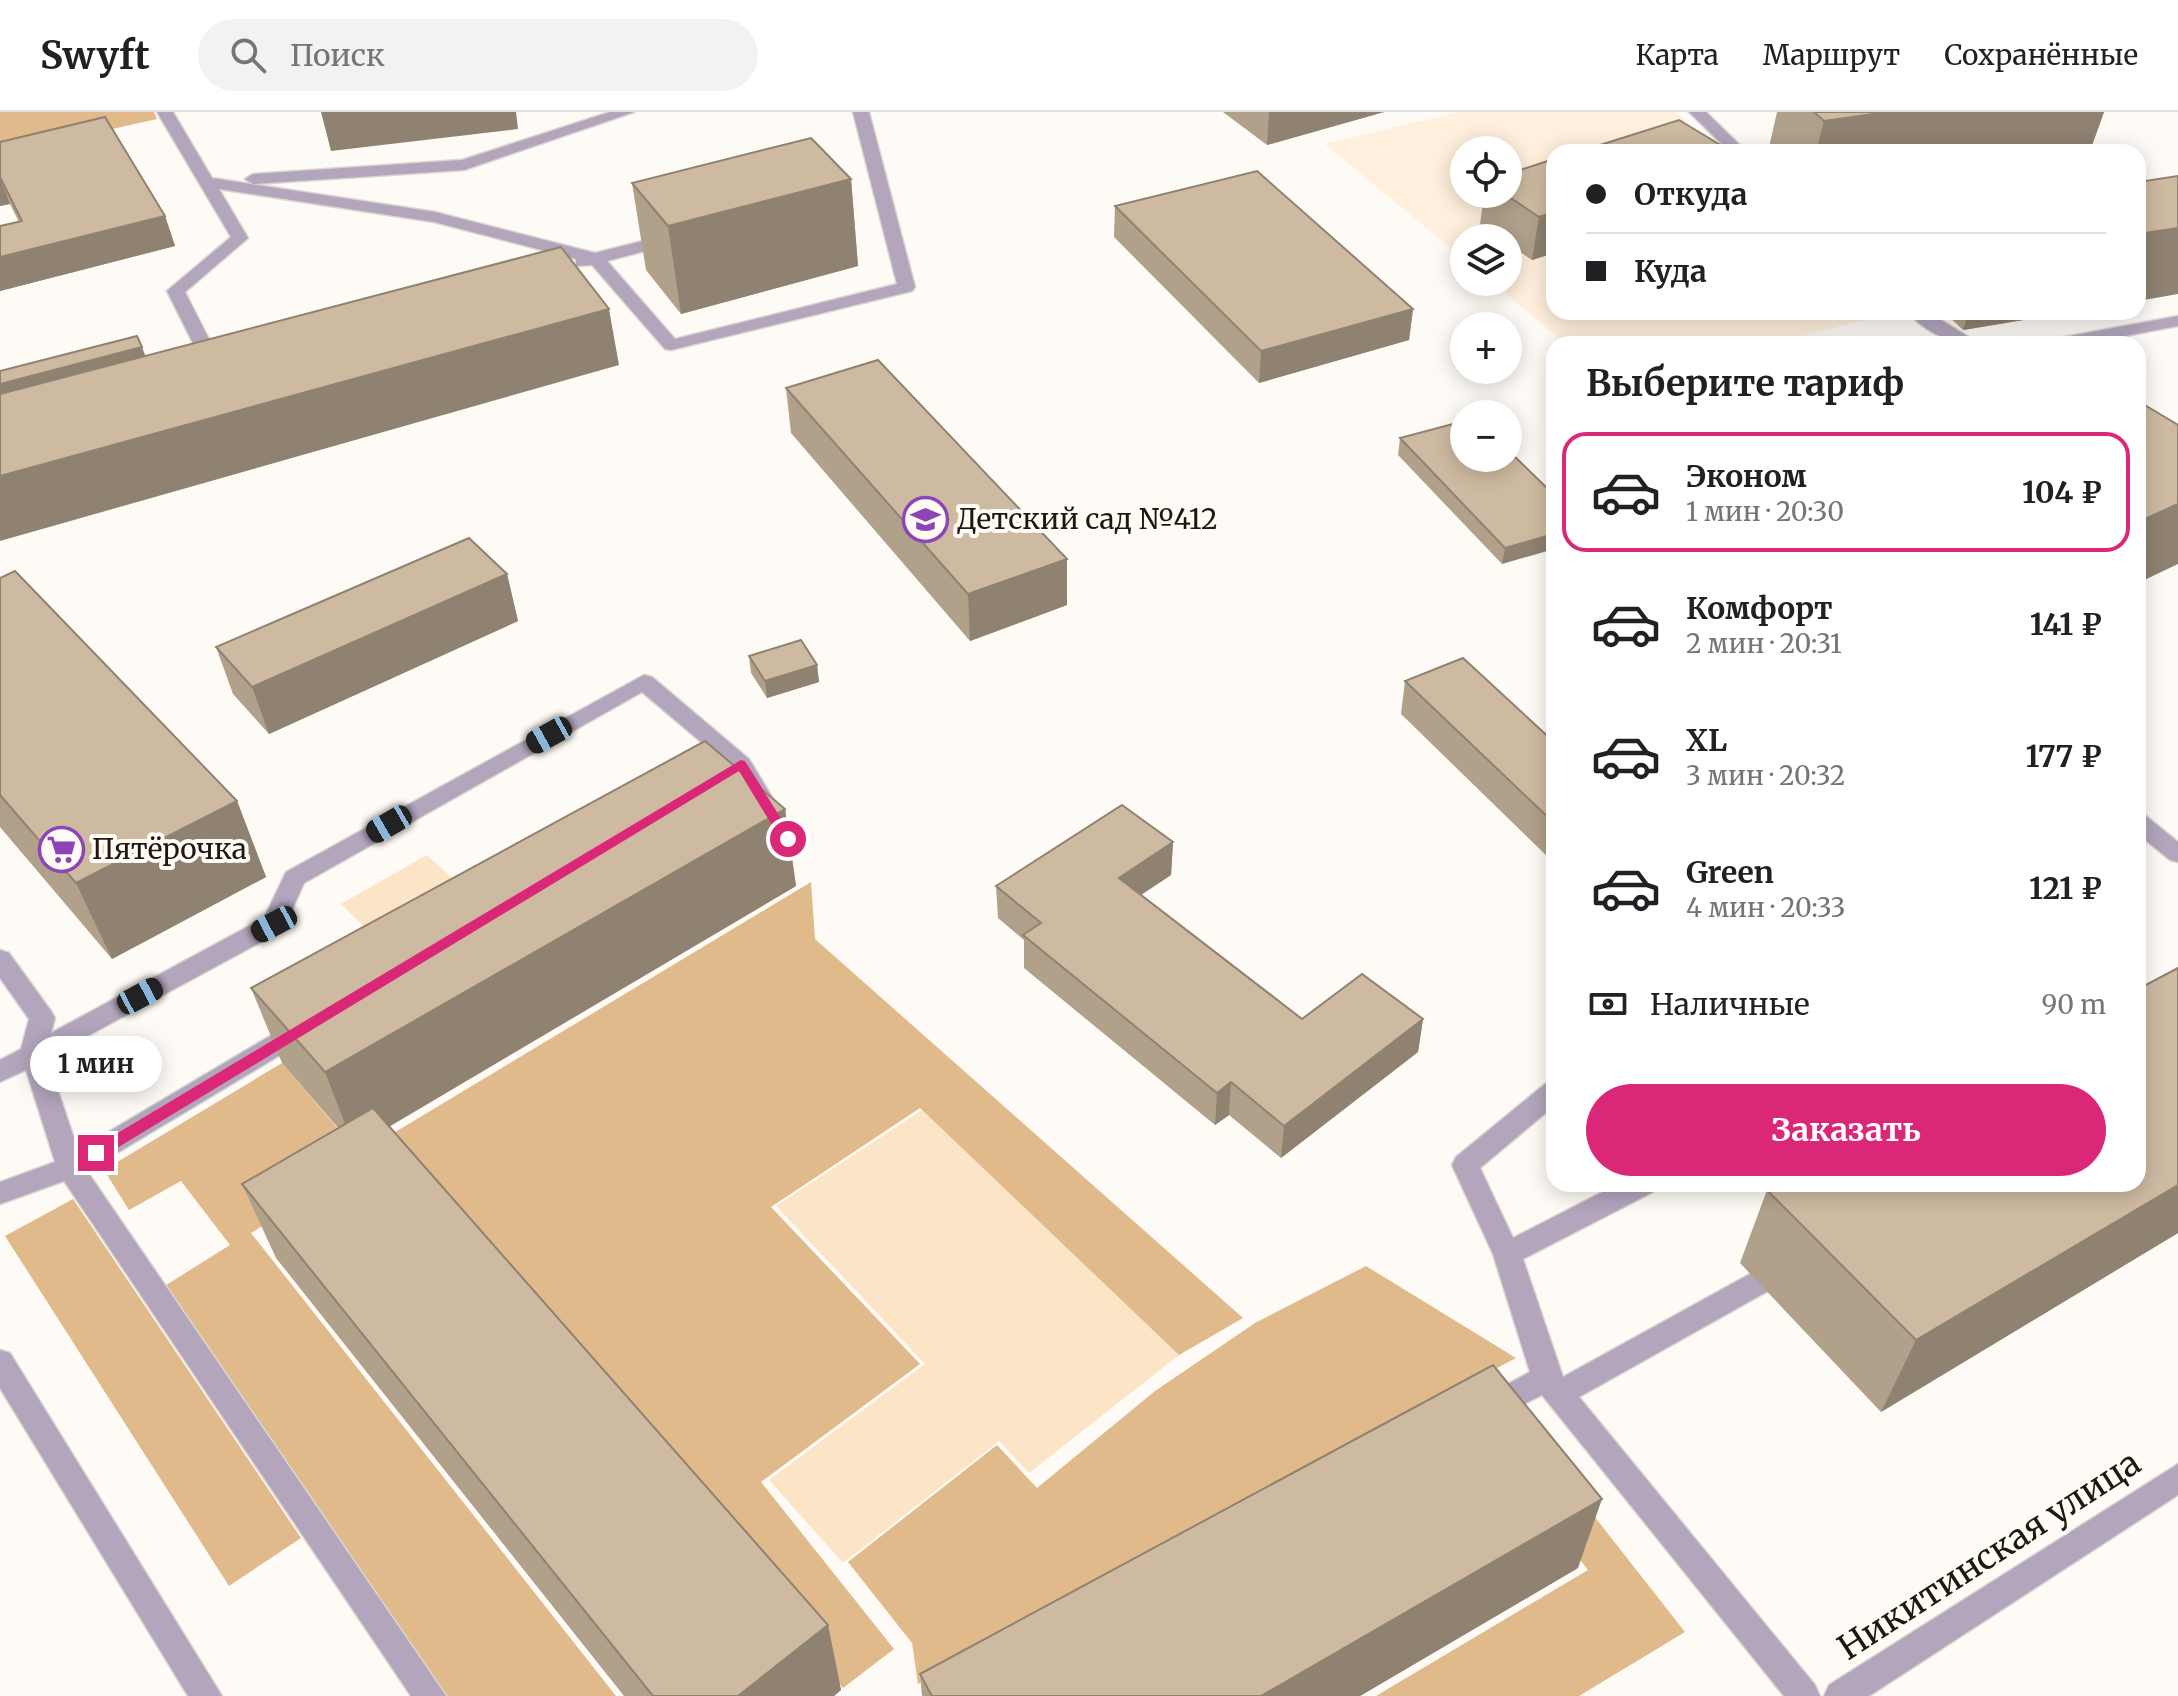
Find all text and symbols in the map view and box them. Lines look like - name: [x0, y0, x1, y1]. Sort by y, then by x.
- search box: [198, 19, 758, 91]
- text: Swyft: [40, 32, 150, 79]
- icon: search: [226, 33, 270, 77]
- text: Поиск: [290, 36, 385, 74]
- text: Карта: [1635, 37, 1719, 73]
- text: Маршрут: [1763, 37, 1900, 73]
- text: Сохранённые: [1944, 37, 2138, 73]
- map controls: [1450, 136, 1522, 472]
- button: locate: [1450, 136, 1522, 208]
- text: Откуда: [1634, 175, 1747, 213]
- button: layers: [1450, 224, 1522, 296]
- text: Куда: [1634, 252, 1707, 290]
- button: +: [1450, 312, 1522, 384]
- text: Выберите тариф: [1586, 361, 1904, 406]
- button: −: [1450, 400, 1522, 472]
- icon: car: [1590, 456, 1662, 528]
- text: Эконом: [1686, 457, 1807, 495]
- text: 104 ₽: [2022, 473, 2102, 511]
- school or university icon: Детский сад №412: [902, 495, 950, 543]
- text: 1 мин · 20:30: [1686, 495, 1844, 528]
- place label: Детский сад №412: [957, 501, 1218, 537]
- icon: car: [1590, 588, 1662, 660]
- text: Комфорт: [1686, 589, 1833, 627]
- text: 141 ₽: [2030, 605, 2102, 643]
- text: 2 мин · 20:31: [1686, 627, 1842, 660]
- car: [522, 713, 576, 757]
- icon: car: [1590, 720, 1662, 792]
- text: XL: [1686, 721, 1727, 759]
- text: 177 ₽: [2025, 737, 2102, 775]
- text: 3 мин · 20:32: [1686, 759, 1845, 792]
- car: [362, 802, 416, 846]
- route start: [770, 821, 806, 857]
- supermarket icon: Пятёрочка: [37, 825, 85, 873]
- place label: Пятёрочка: [92, 831, 247, 867]
- icon: car: [1590, 852, 1662, 924]
- text: Green: [1686, 853, 1774, 891]
- text: 121 ₽: [2029, 869, 2102, 907]
- text: 4 мин · 20:33: [1686, 891, 1845, 924]
- car: [247, 902, 301, 946]
- car: [113, 974, 167, 1018]
- icon: cash: [1586, 982, 1630, 1026]
- text: Наличные: [1650, 985, 1810, 1023]
- text: 90 m: [2042, 988, 2106, 1021]
- callout: 1 мин: [30, 1037, 162, 1093]
- text: 1 мин: [58, 1047, 134, 1080]
- button: Заказать: [1586, 1084, 2106, 1176]
- route end: [78, 1135, 114, 1171]
- street label: Никитинская улица: [1830, 1442, 2148, 1668]

